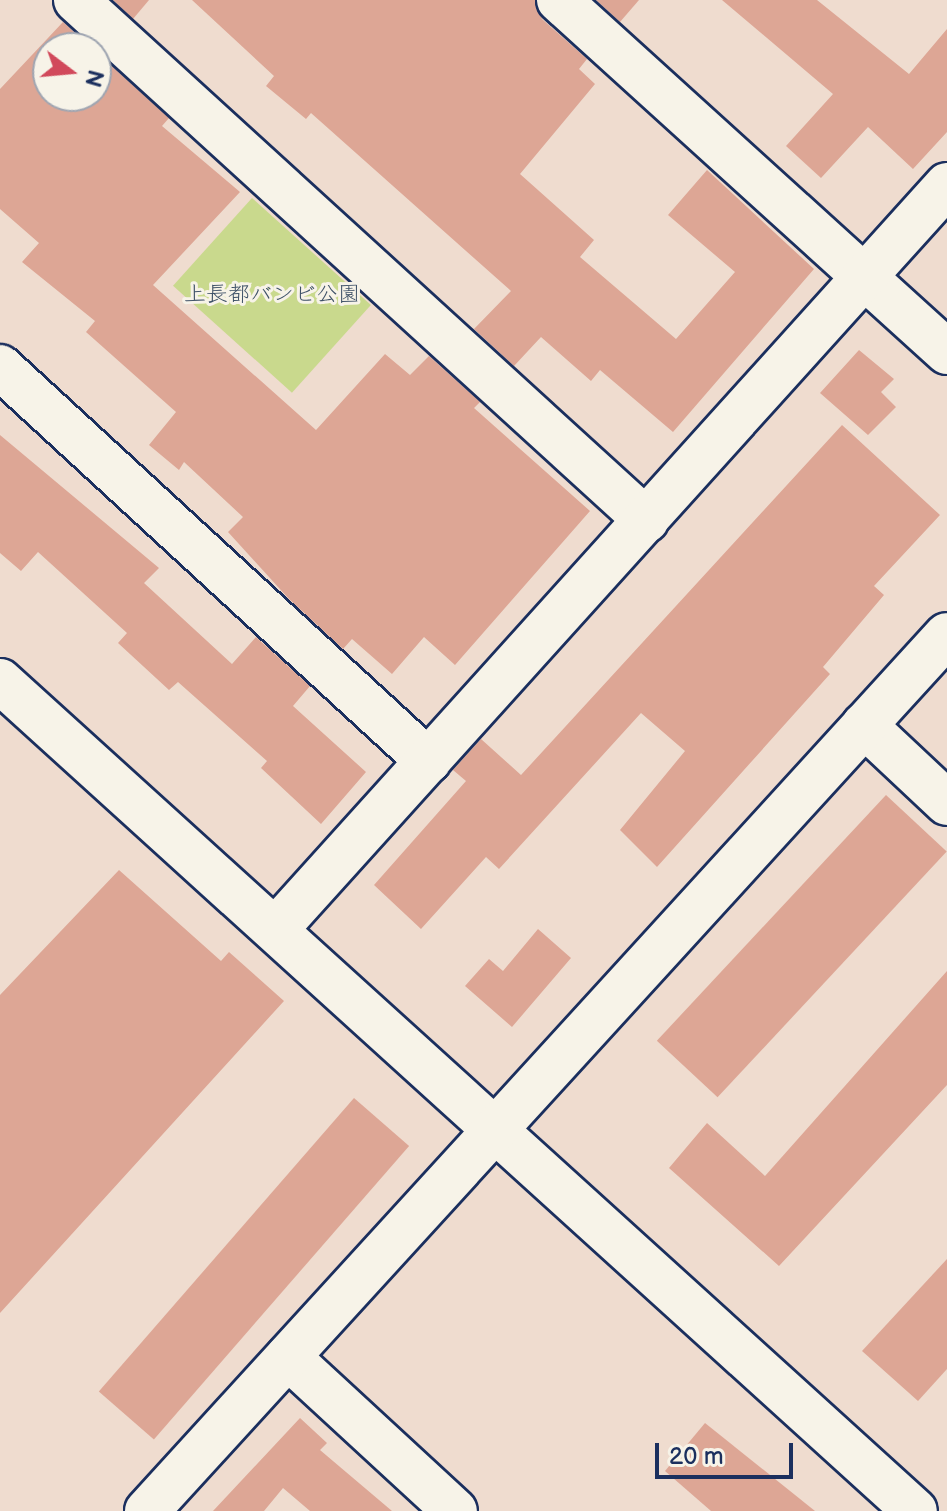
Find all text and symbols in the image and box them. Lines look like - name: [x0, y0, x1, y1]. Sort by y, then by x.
- north arrow: [32, 32, 112, 112]
- text: N: [78, 67, 109, 90]
- park label: 上長都バンビ公園: [184, 282, 360, 308]
- scale bar: [659, 1427, 797, 1477]
- text: 20 m: [669, 1442, 724, 1471]

